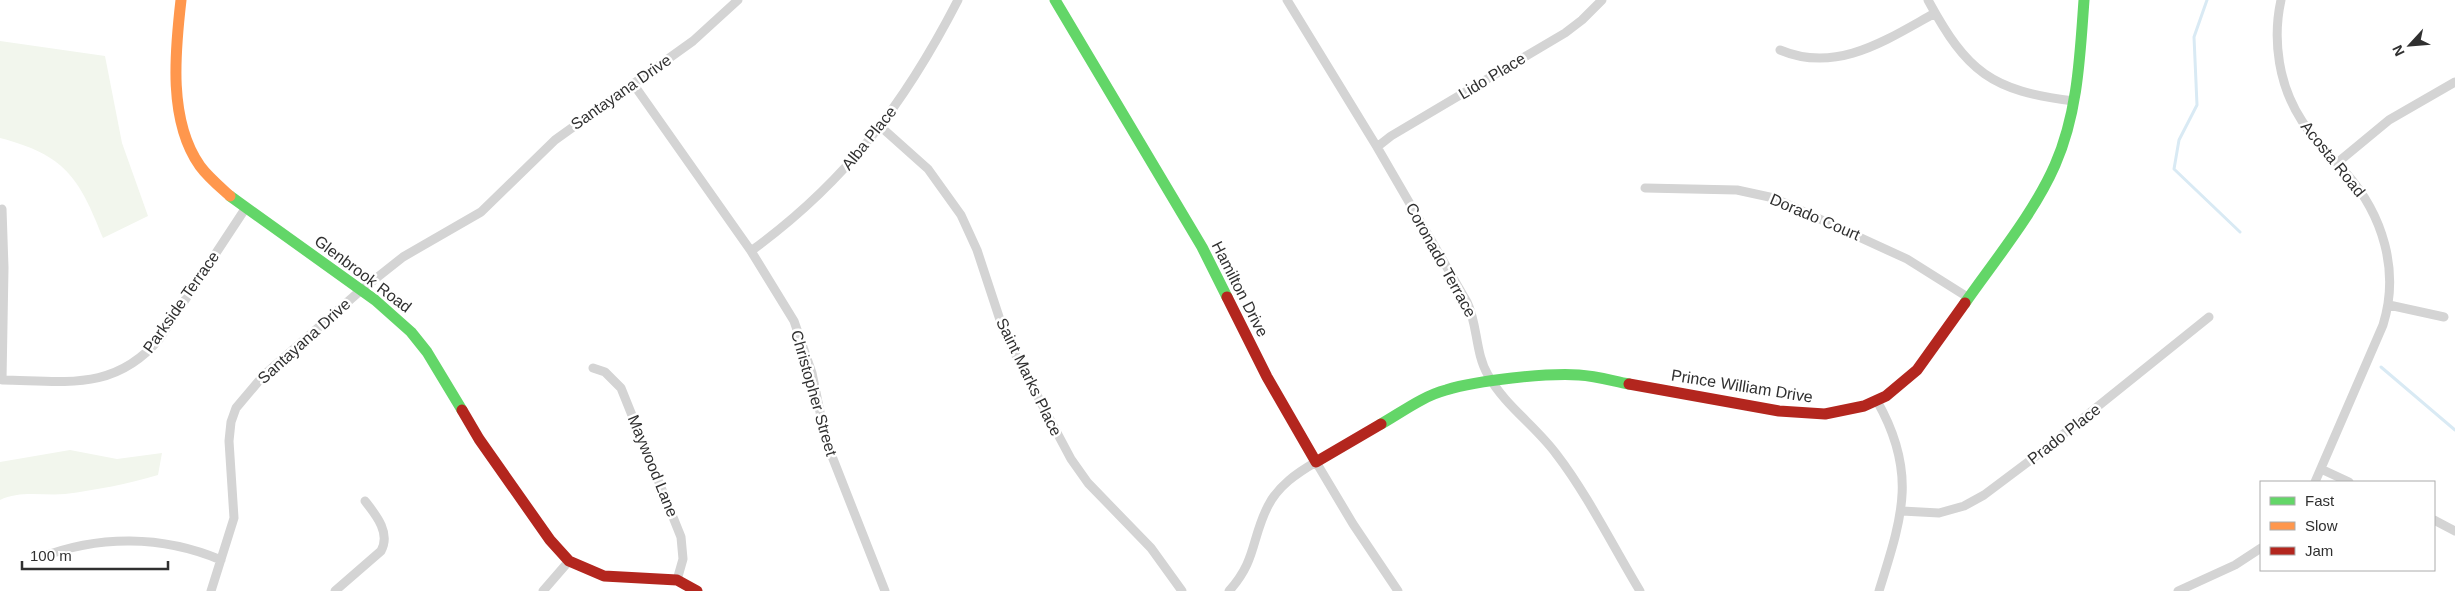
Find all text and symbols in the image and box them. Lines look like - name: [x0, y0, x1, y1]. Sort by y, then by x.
- north arrow: [2385, 20, 2435, 70]
- text: N: [2389, 43, 2408, 59]
- street label: Lido Place: [1456, 49, 1528, 103]
- street label: Santayana Drive: [568, 51, 674, 133]
- street label: Alba Place: [838, 103, 900, 173]
- street label: Acosta Road: [2298, 118, 2368, 200]
- street label: Dorado Court: [1767, 190, 1863, 244]
- street label: Coronado Terrace: [1403, 200, 1479, 320]
- street label: Glenbrook Road: [311, 232, 415, 316]
- street label: Hamilton Drive: [1209, 238, 1271, 340]
- street label: Parkside Terrace: [140, 248, 222, 356]
- street label: Santayana Drive: [254, 295, 354, 387]
- street label: Saint Marks Place: [993, 315, 1065, 439]
- street label: Christopher Street: [788, 328, 840, 458]
- street label: Prince William Drive: [1670, 366, 1814, 406]
- street label: Prado Place: [2024, 400, 2104, 468]
- street label: Maywood Lane: [625, 413, 681, 520]
- legend: [2260, 481, 2435, 571]
- text: Fast: [2305, 492, 2335, 509]
- text: Slow: [2305, 517, 2338, 534]
- scale bar: [22, 538, 169, 570]
- text: Jam: [2305, 542, 2333, 559]
- text: 100 m: [30, 547, 72, 564]

